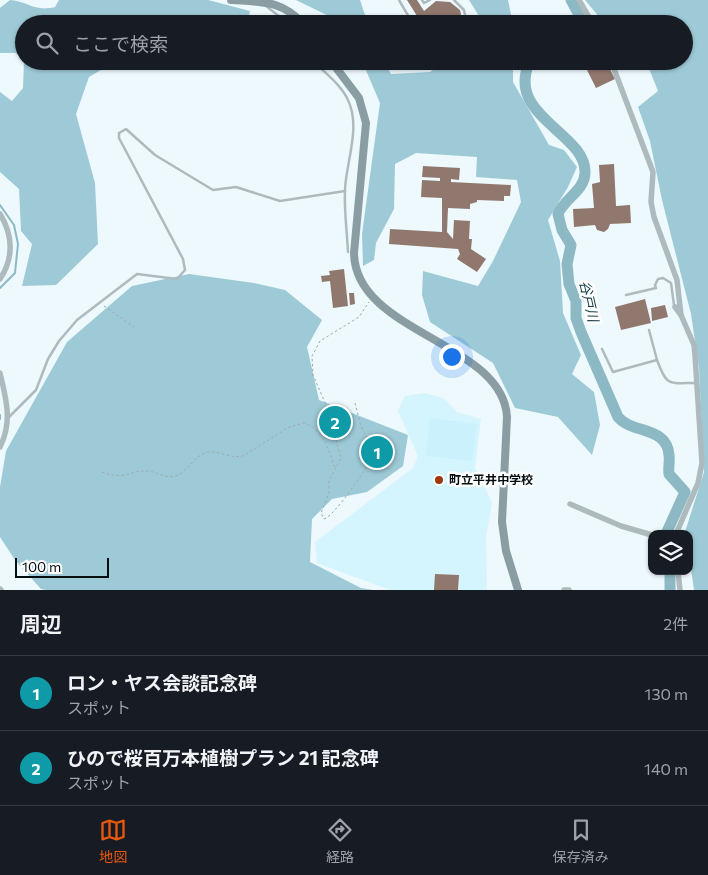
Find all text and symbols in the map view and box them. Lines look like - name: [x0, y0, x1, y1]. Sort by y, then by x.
- search box: [15, 15, 693, 70]
- icon: search: [33, 29, 61, 57]
- text: ここで検索: [73, 32, 168, 55]
- water label: 谷戸川: [576, 279, 603, 325]
- your location: [439, 344, 465, 370]
- pin: 2: [319, 403, 351, 441]
- pin: 1: [361, 433, 393, 471]
- place label: 町立平井中学校: [449, 472, 533, 486]
- marker: 町立平井中学校: [433, 474, 445, 486]
- map controls: [648, 530, 693, 575]
- button: layers: [648, 530, 693, 575]
- scale bar: [15, 555, 109, 578]
- text: 100 m: [22, 558, 61, 575]
- text: 周辺: [20, 611, 62, 636]
- text: 2件: [663, 614, 688, 633]
- text: ロン・ヤス会談記念碑: [67, 671, 257, 694]
- text: 1: [32, 684, 40, 703]
- text: 130 m: [645, 684, 688, 703]
- text: スポット: [67, 698, 131, 717]
- text: ひので桜百万本植樹プラン 21 記念碑: [67, 746, 379, 769]
- text: 2: [31, 759, 41, 778]
- text: 140 m: [644, 759, 688, 778]
- text: スポット: [67, 773, 131, 792]
- tab: 地図: [99, 816, 127, 866]
- tab: 経路: [326, 816, 354, 866]
- tab: 保存済み: [553, 816, 609, 866]

